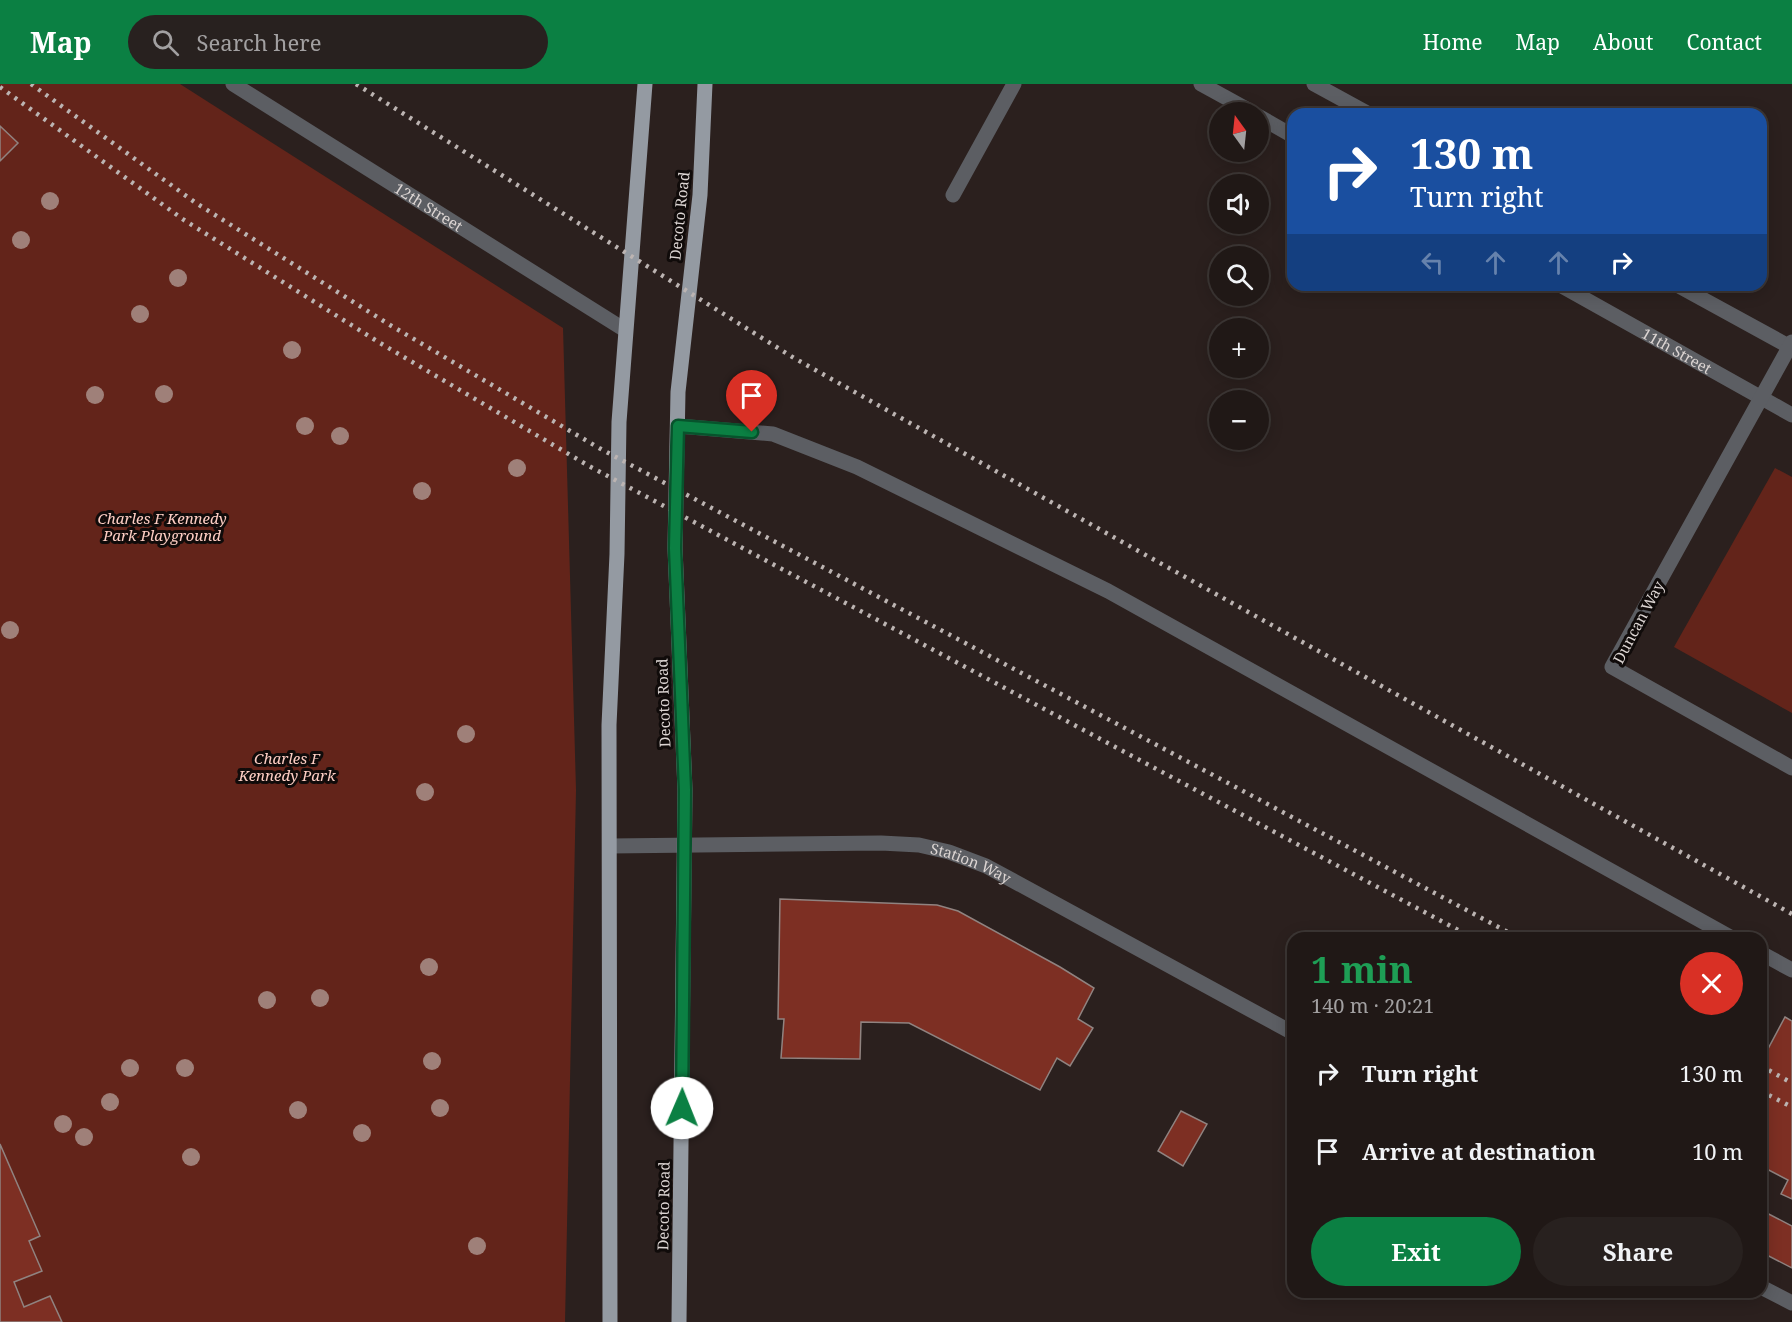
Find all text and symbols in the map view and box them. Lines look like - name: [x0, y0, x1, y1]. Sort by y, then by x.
- search box: [128, 15, 548, 69]
- text: Map: [30, 23, 92, 61]
- icon: search: [149, 26, 182, 59]
- text: Search here: [197, 27, 321, 57]
- text: Home: [1423, 28, 1483, 56]
- text: Map: [1516, 28, 1560, 56]
- text: About: [1593, 28, 1654, 56]
- text: Contact: [1687, 28, 1762, 56]
- north arrow: [1209, 102, 1269, 162]
- map controls: [1209, 102, 1269, 450]
- text: 130 m: [1410, 124, 1534, 181]
- icon: right: [1311, 132, 1389, 210]
- street label: Decoto Road: [664, 171, 694, 261]
- button: sound: [1209, 174, 1269, 234]
- street label: 12th Street: [391, 178, 467, 236]
- text: Turn right: [1410, 178, 1543, 215]
- button: search: [1209, 246, 1269, 306]
- icon: left: [1416, 246, 1449, 279]
- icon: ahead: [1479, 246, 1512, 279]
- icon: ahead: [1542, 246, 1575, 279]
- icon: right: [1605, 246, 1638, 279]
- button: +: [1209, 318, 1269, 378]
- street label: 11th Street: [1638, 323, 1716, 378]
- pin: [726, 370, 777, 432]
- icon: arrive: [735, 379, 768, 412]
- button: −: [1209, 390, 1269, 450]
- park label: Charles F Kennedy Park Playground: [97, 508, 227, 545]
- street label: Duncan Way: [1608, 577, 1668, 667]
- street label: Decoto Road: [651, 658, 675, 748]
- park label: Charles F Kennedy Park: [237, 748, 336, 785]
- street label: Station Way: [929, 838, 1015, 888]
- text: 1 min: [1311, 945, 1413, 994]
- button: close: [1680, 952, 1743, 1015]
- text: 140 m · 20:21: [1311, 992, 1434, 1019]
- icon: right: [1311, 1057, 1344, 1090]
- text: Turn right: [1362, 1058, 1478, 1088]
- text: 130 m: [1680, 1058, 1743, 1088]
- position arrow: [650, 1076, 714, 1140]
- icon: arrive: [1311, 1135, 1344, 1168]
- text: Arrive at destination: [1362, 1136, 1596, 1166]
- text: 10 m: [1692, 1136, 1743, 1166]
- street label: Decoto Road: [652, 1161, 674, 1251]
- button: Exit: [1311, 1217, 1521, 1286]
- button: Share: [1533, 1217, 1743, 1286]

